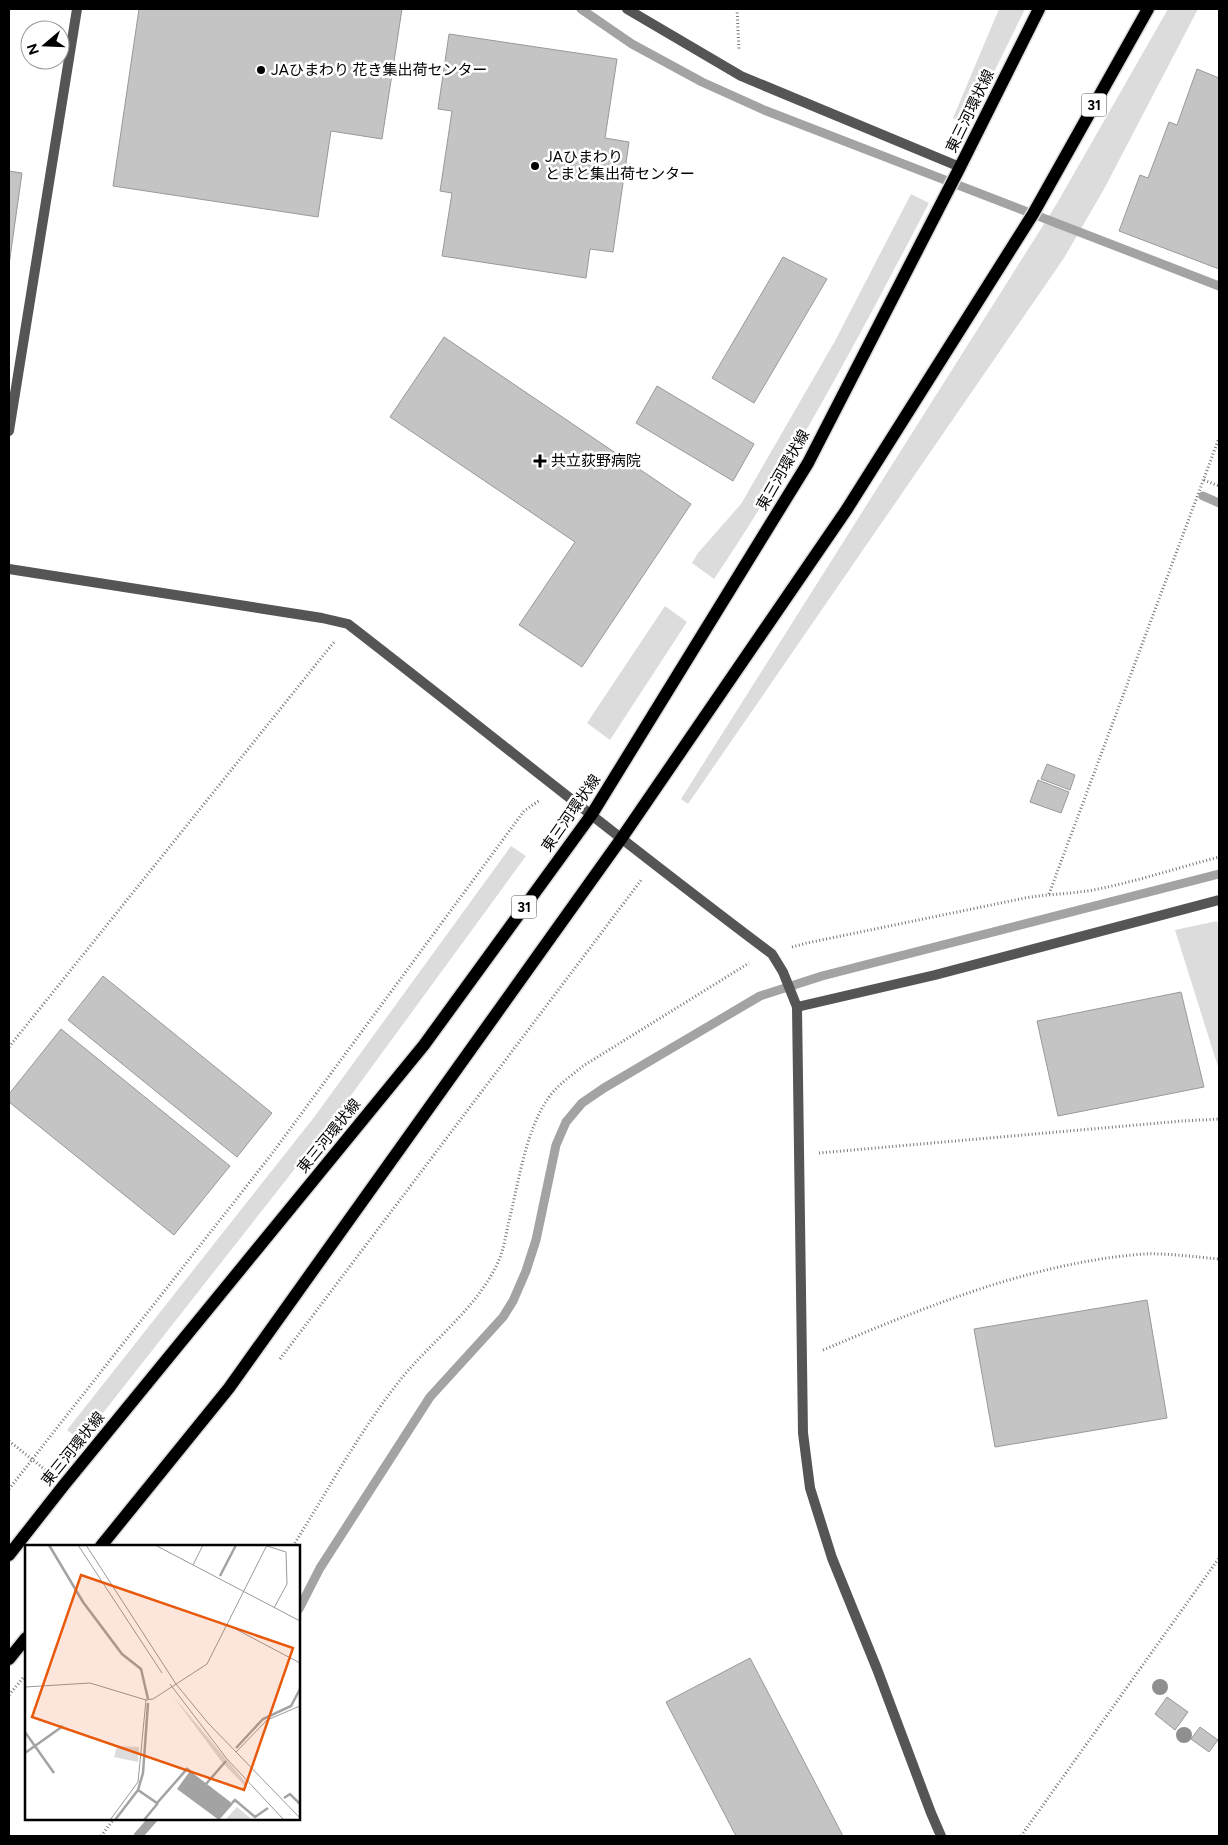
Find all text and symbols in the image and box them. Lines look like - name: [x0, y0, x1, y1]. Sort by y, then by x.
- north arrow: [20, 20, 70, 70]
- text: N: [23, 41, 43, 57]
- place label: JAひまわり 花き集出荷センター: [271, 61, 488, 79]
- marker: JAひまわり 花き集出荷センター: [255, 64, 267, 76]
- street label: 東三河環状線: [942, 67, 998, 155]
- road number: 31: [1082, 94, 1106, 116]
- place label: JAひまわり とまと集出荷センター: [545, 148, 695, 183]
- marker: JAひまわり とまと集出荷センター: [529, 160, 541, 172]
- street label: 東三河環状線: [753, 427, 813, 513]
- place label: 共立荻野病院: [551, 452, 641, 470]
- marker: 共立荻野病院: [533, 454, 547, 468]
- street label: 東三河環状線: [538, 771, 604, 855]
- road number: 31: [512, 896, 536, 919]
- street label: 東三河環状線: [294, 1095, 364, 1177]
- street label: 東三河環状線: [38, 1408, 108, 1490]
- inset map: [25, 1545, 300, 1820]

